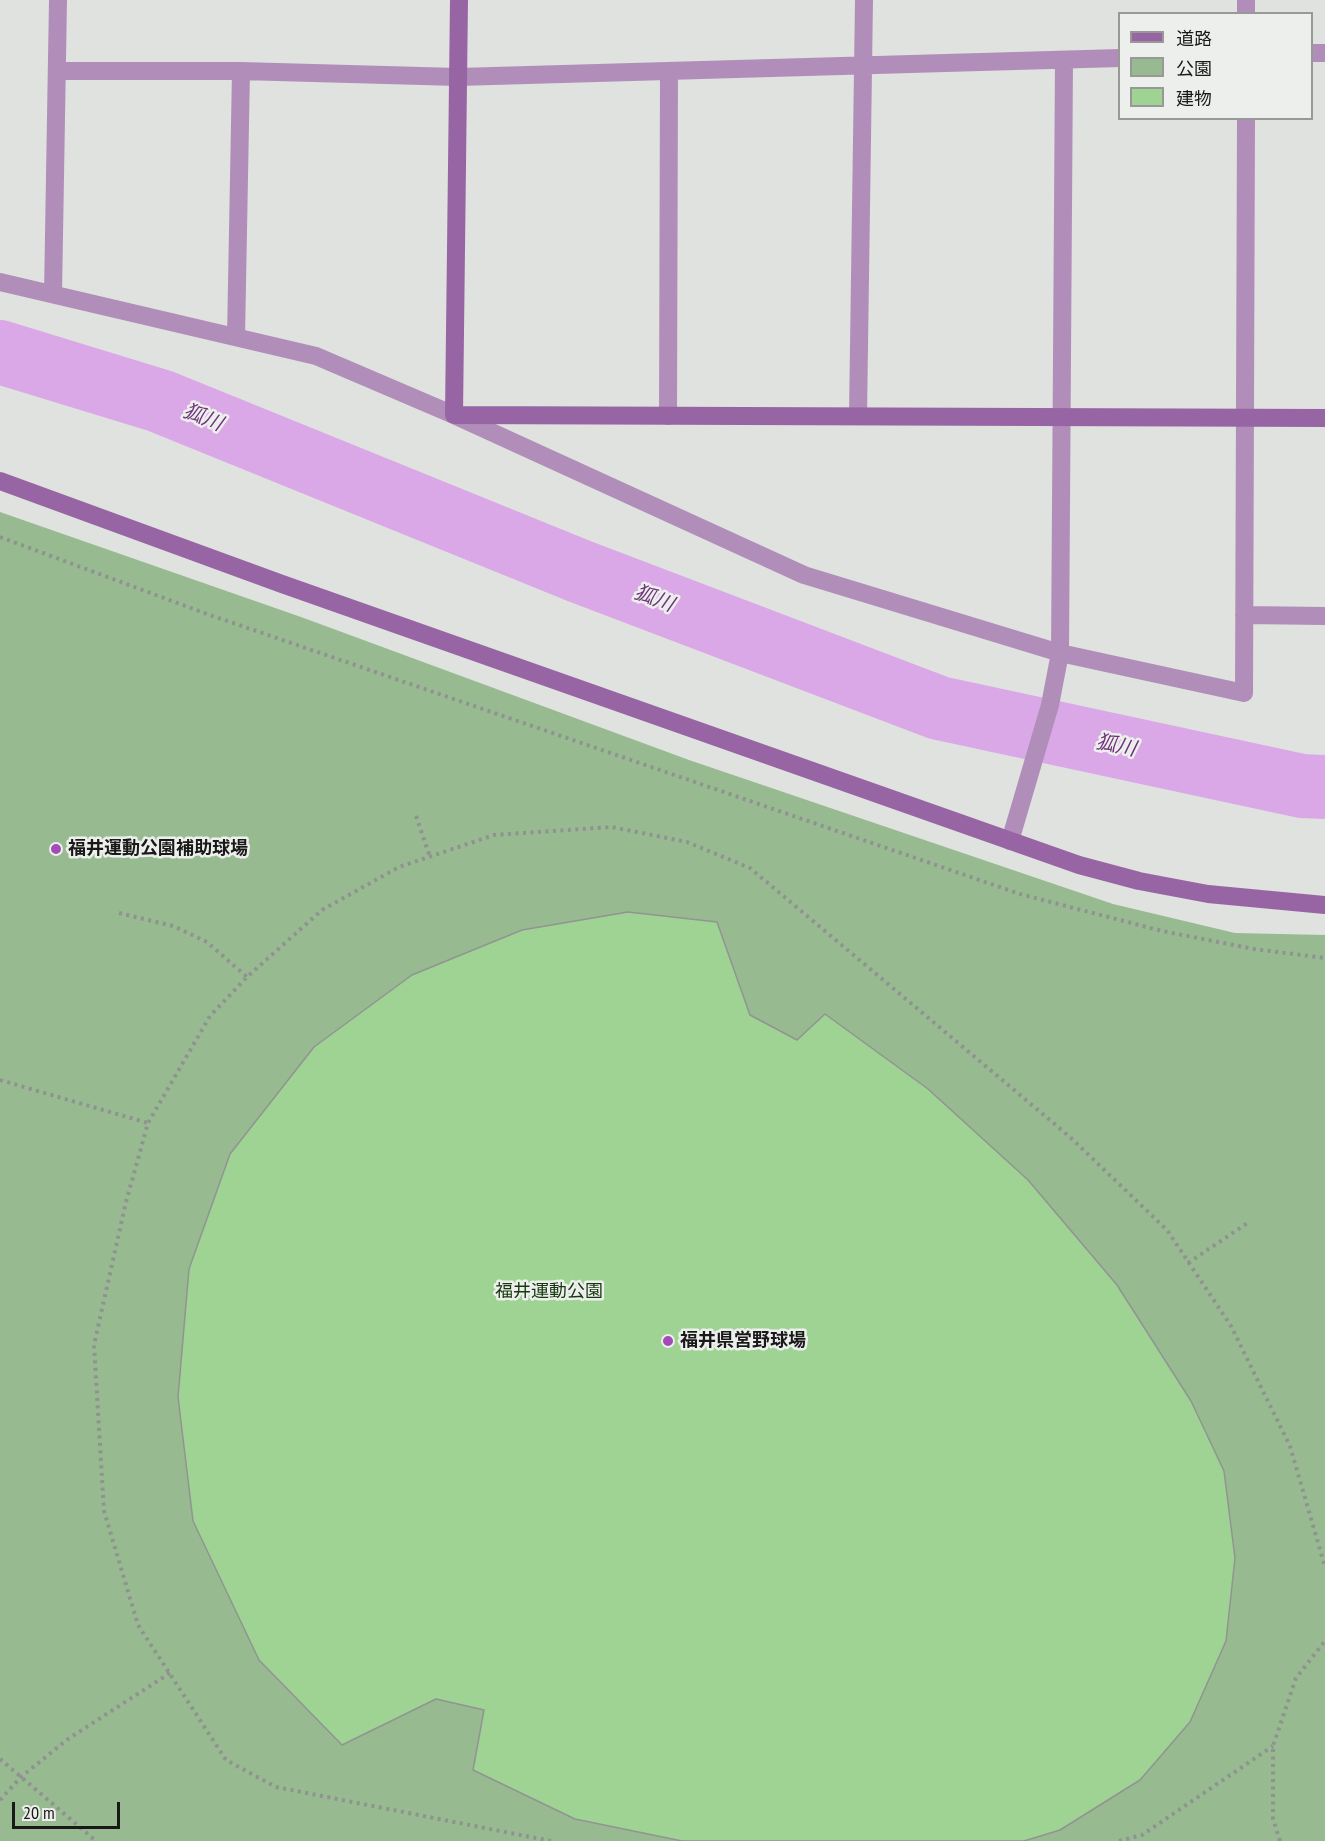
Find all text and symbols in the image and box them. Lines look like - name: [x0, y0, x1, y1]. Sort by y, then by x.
- legend: [1118, 12, 1313, 120]
- text: 道路: [1176, 27, 1212, 50]
- text: 公園: [1176, 57, 1212, 80]
- text: 建物: [1176, 87, 1212, 110]
- water label: 狐川: [180, 399, 226, 437]
- water label: 狐川: [631, 581, 677, 617]
- water label: 狐川: [1094, 730, 1138, 762]
- place label: 福井運動公園補助球場: [68, 838, 248, 860]
- marker: 福井運動公園補助球場: [49, 842, 63, 856]
- park label: 福井運動公園: [495, 1281, 603, 1303]
- place label: 福井県営野球場: [680, 1330, 806, 1352]
- marker: 福井県営野球場: [661, 1334, 675, 1348]
- scale bar: [15, 1790, 123, 1828]
- text: 20 m: [23, 1801, 55, 1824]

